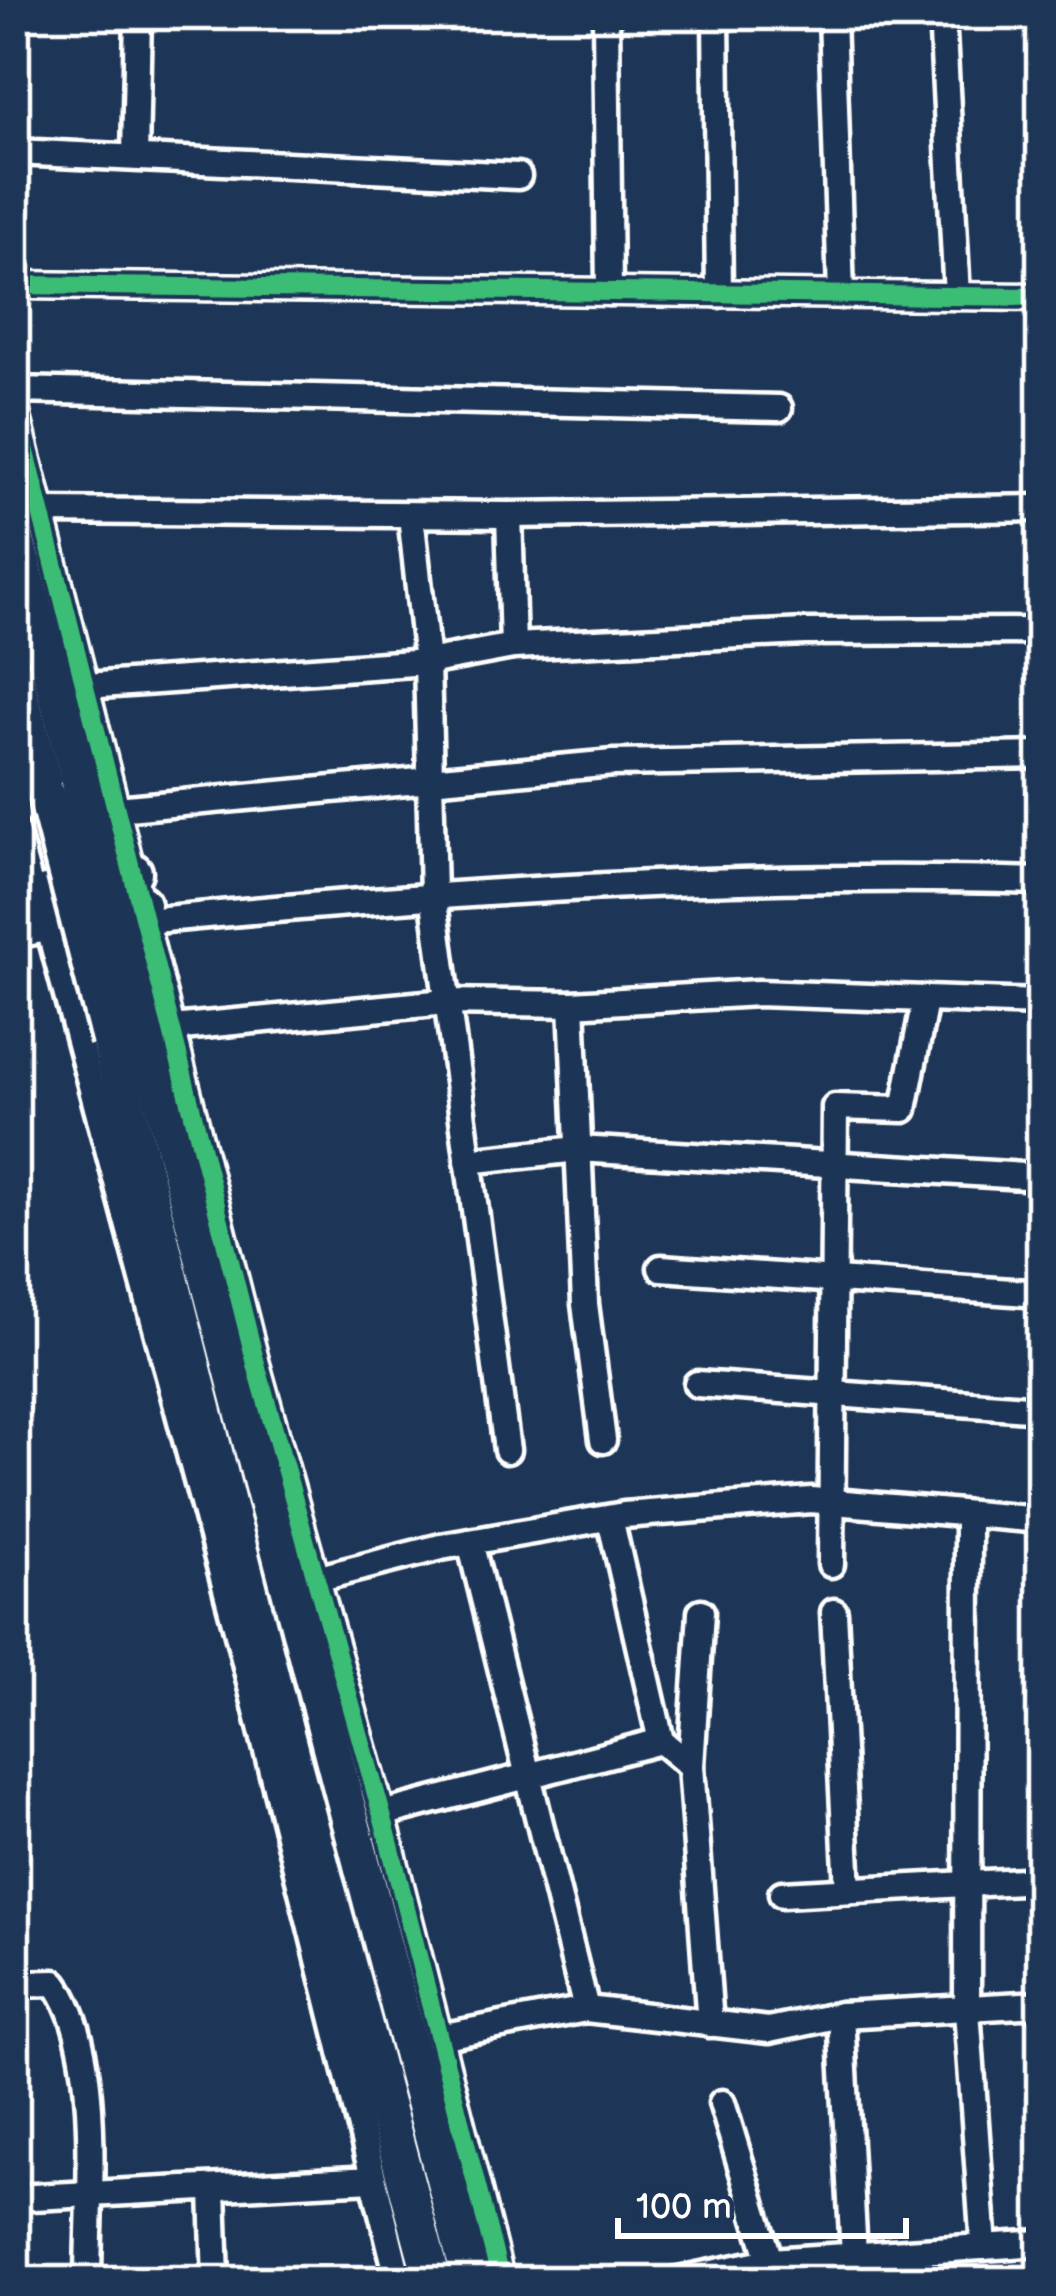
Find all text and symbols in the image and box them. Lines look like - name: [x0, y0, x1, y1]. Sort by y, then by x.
- scale bar: [618, 2164, 906, 2238]
- text: 100 m: [636, 2186, 732, 2229]

